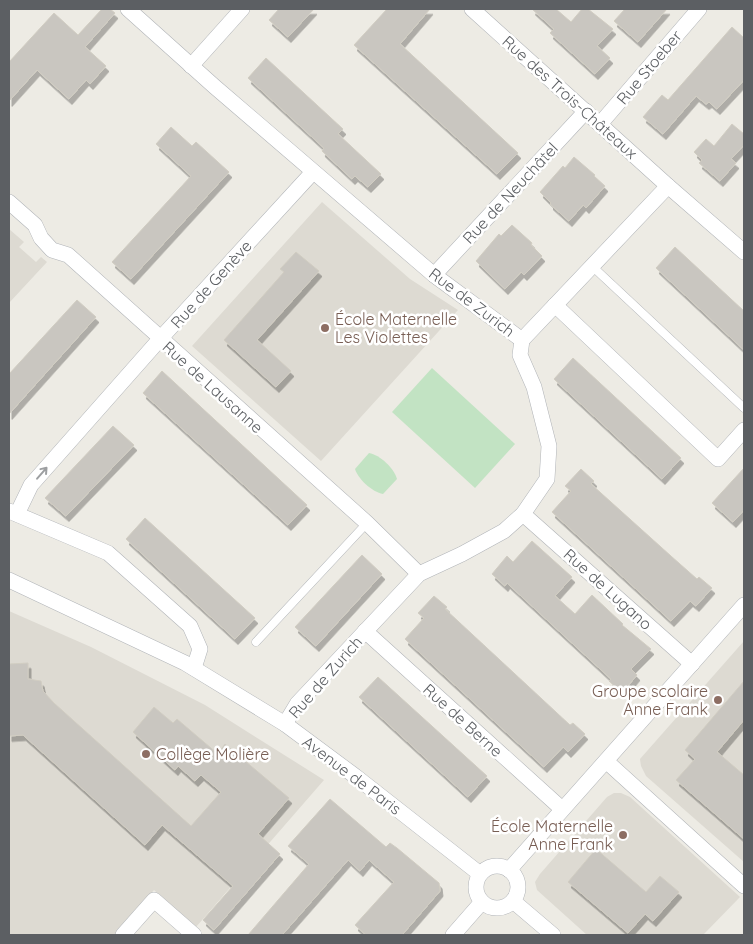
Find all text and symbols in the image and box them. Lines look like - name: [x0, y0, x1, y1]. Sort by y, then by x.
- street label: Rue Stoeber: [612, 26, 686, 108]
- street label: Rue des Trois-Châteaux: [498, 31, 642, 163]
- street label: Rue de Neuchâtel: [458, 138, 562, 248]
- street label: Rue de Genève: [166, 236, 256, 332]
- street label: Rue de Zurich: [425, 263, 519, 341]
- place label: École Maternelle Les Violettes: [335, 309, 457, 347]
- marker: École Maternelle Les Violettes: [319, 322, 331, 334]
- street label: Rue de Lausanne: [159, 337, 267, 437]
- one-way arrow: [36, 466, 48, 479]
- street label: Rue de Lugano: [560, 544, 656, 634]
- street label: Rue de Zurich: [284, 632, 366, 722]
- street label: Rue de Berne: [419, 679, 507, 761]
- place label: Groupe scolaire Anne Frank: [592, 681, 708, 719]
- marker: Groupe scolaire Anne Frank: [712, 694, 724, 706]
- street label: Avenue de Paris: [299, 731, 405, 819]
- place label: Collège Molière: [156, 744, 269, 764]
- marker: Collège Molière: [140, 748, 152, 760]
- place label: École Maternelle Anne Frank: [491, 816, 613, 854]
- marker: École Maternelle Anne Frank: [617, 829, 629, 841]

